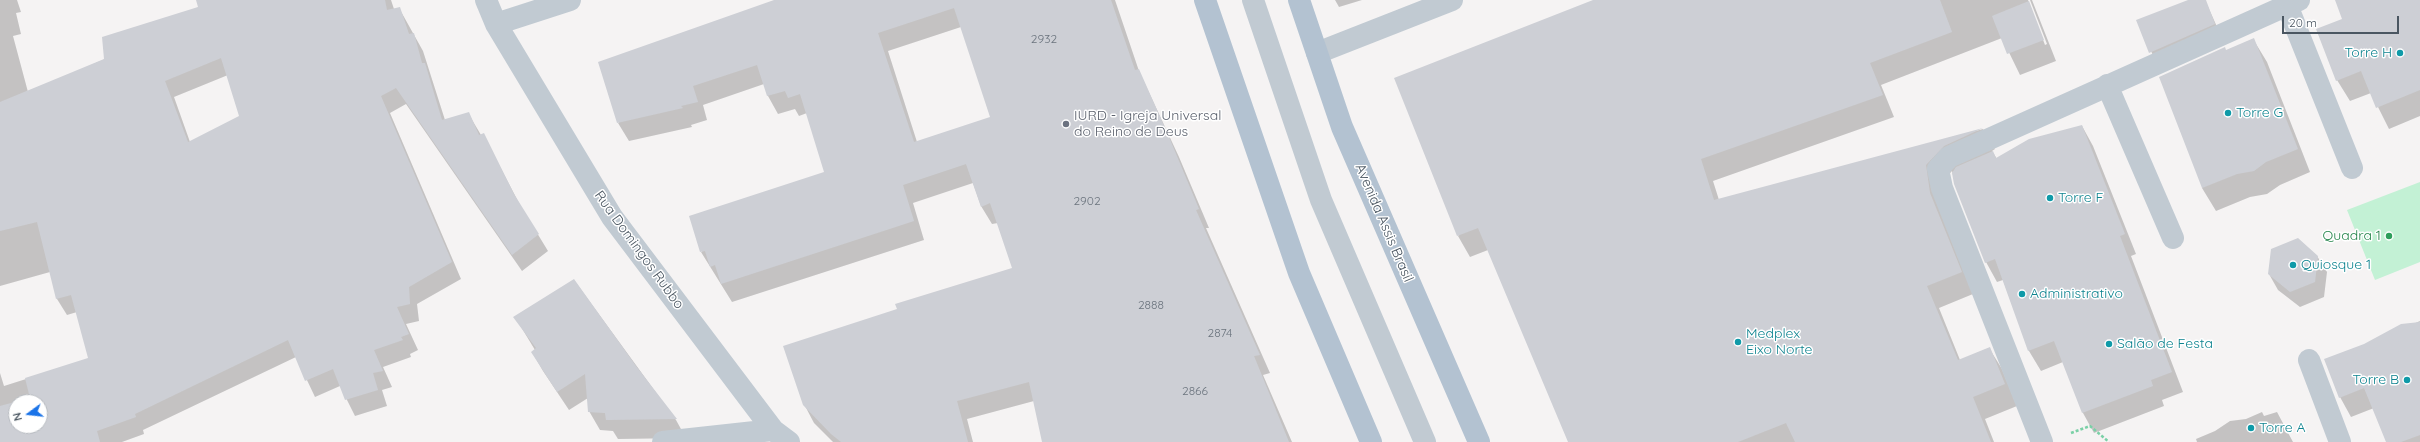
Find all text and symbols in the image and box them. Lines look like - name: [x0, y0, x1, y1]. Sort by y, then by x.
- scale bar: [2284, 8, 2401, 34]
- text: 20 m: [2289, 15, 2317, 30]
- house number: 2932: [1031, 32, 1057, 46]
- place label: Torre H: [2344, 45, 2392, 61]
- marker: Torre H: [2395, 48, 2405, 58]
- place label: Torre G: [2236, 105, 2283, 121]
- place label: IURD - Igreja Universal do Reino de Deus: [1074, 108, 1221, 140]
- marker: Torre G: [2223, 108, 2233, 118]
- marker: IURD - Igreja Universal do Reino de Deus: [1061, 119, 1071, 129]
- street label: Avenida Assis Brasil: [1351, 161, 1417, 285]
- street label: Rua Domingos Rubbo: [590, 188, 688, 312]
- place label: Torre F: [2058, 190, 2103, 206]
- marker: Torre F: [2045, 193, 2055, 203]
- house number: 2902: [1073, 194, 1101, 208]
- place label: Quadra 1: [2323, 228, 2381, 244]
- marker: Quadra 1: [2384, 231, 2394, 241]
- place label: Quiosque 1: [2301, 257, 2371, 273]
- marker: Quiosque 1: [2288, 260, 2298, 270]
- place label: Administrativo: [2030, 286, 2123, 302]
- marker: Administrativo: [2017, 289, 2027, 299]
- house number: 2888: [1138, 298, 1164, 312]
- house number: 2874: [1208, 326, 1232, 340]
- place label: Medplex Eixo Norte: [1746, 326, 1812, 358]
- place label: Salão de Festa: [2117, 336, 2213, 352]
- marker: Medplex Eixo Norte: [1733, 337, 1743, 347]
- marker: Salão de Festa: [2104, 339, 2114, 349]
- place label: Torre B: [2352, 372, 2399, 388]
- marker: Torre B: [2402, 375, 2412, 385]
- house number: 2866: [1182, 384, 1208, 398]
- north arrow: [8, 394, 48, 434]
- text: N: [10, 411, 25, 423]
- place label: Torre A: [2259, 420, 2305, 436]
- marker: Torre A: [2246, 423, 2256, 433]

